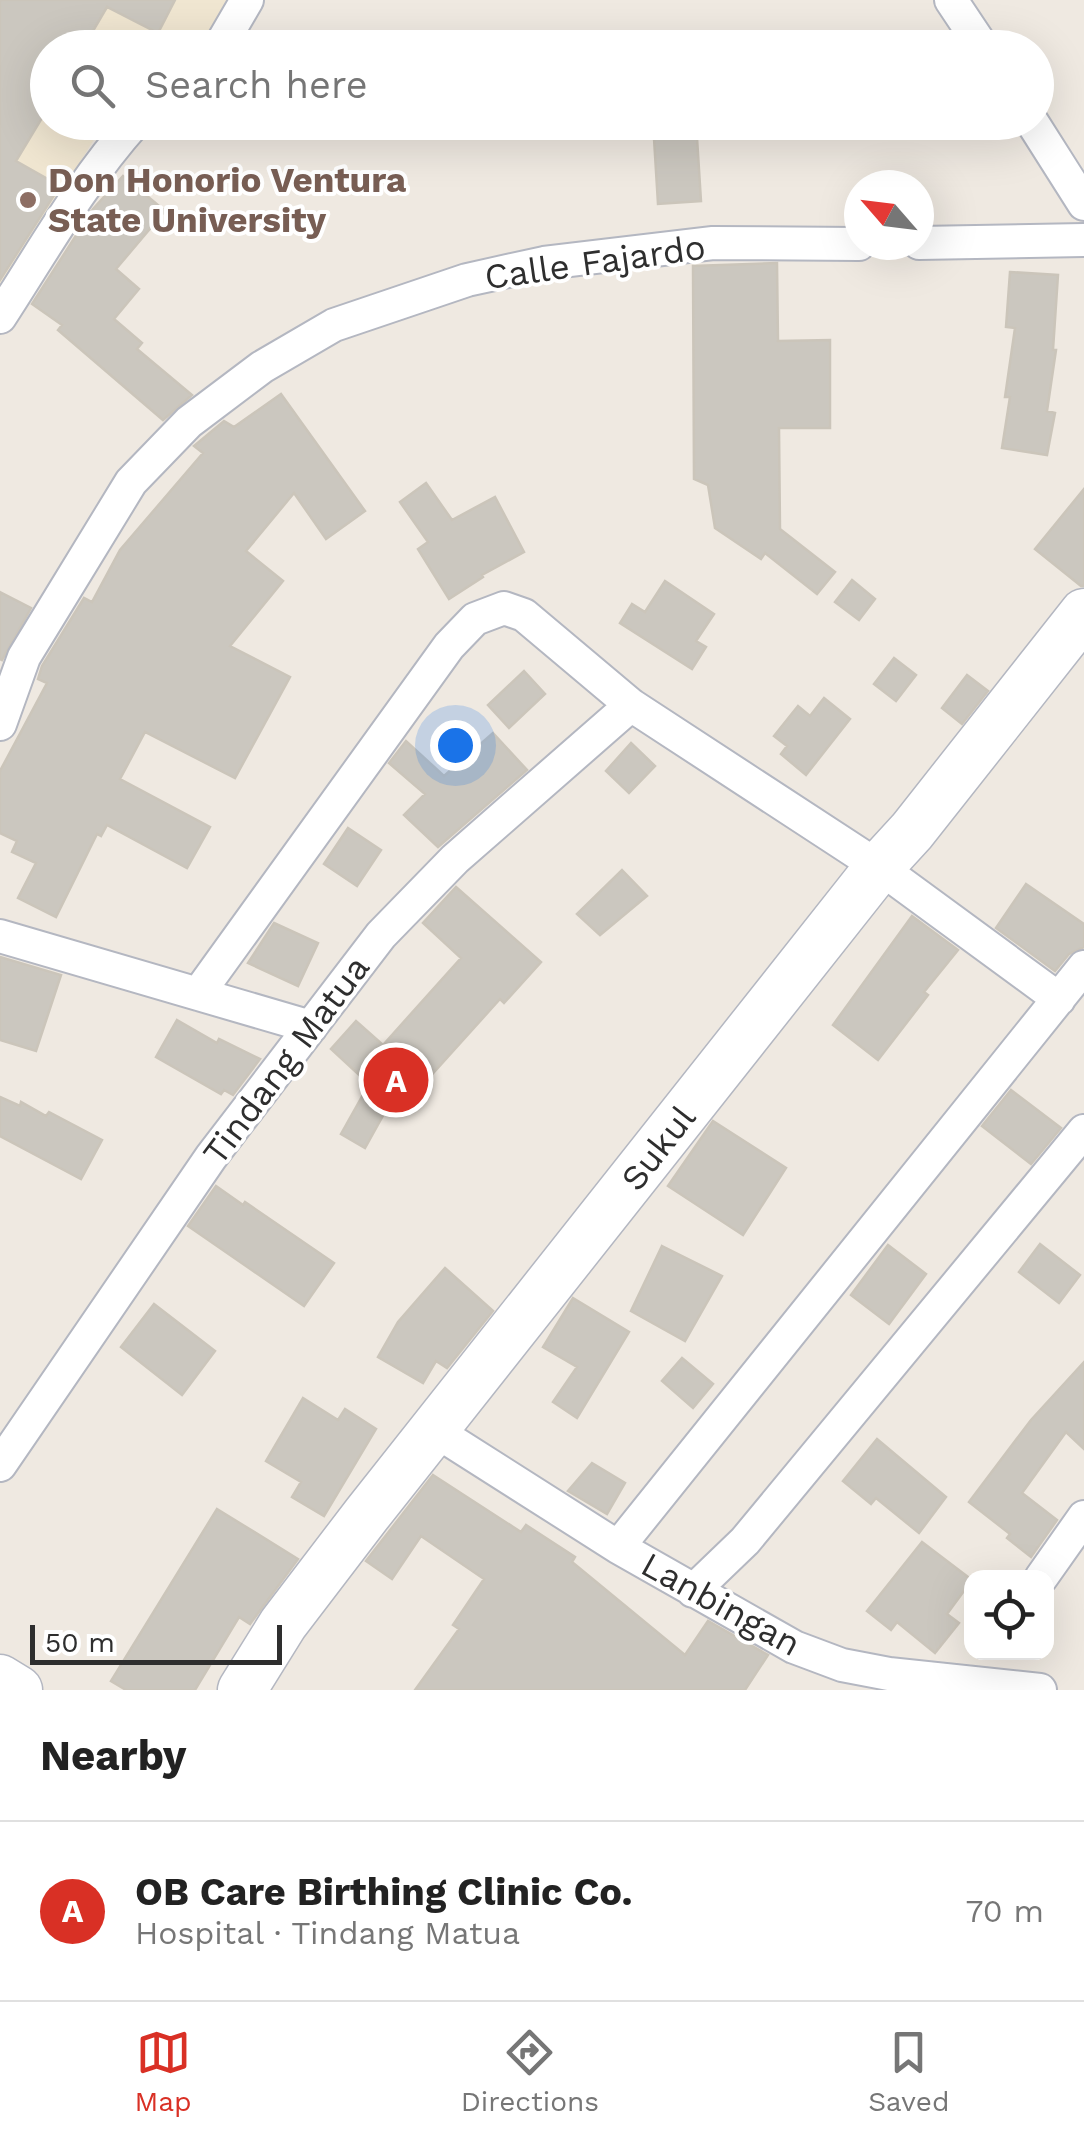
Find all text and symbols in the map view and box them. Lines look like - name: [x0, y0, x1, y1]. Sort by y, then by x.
- search box: [30, 30, 1054, 140]
- icon: search: [65, 58, 120, 113]
- text: Search here: [145, 63, 368, 107]
- place label: Don Honorio Ventura State University: [48, 159, 407, 241]
- north arrow: [844, 170, 934, 260]
- marker: Don Honorio Ventura State University: [17, 189, 39, 211]
- street label: Calle Fajardo: [482, 226, 708, 298]
- your location: [430, 720, 481, 771]
- street label: Tindang Matua: [194, 947, 378, 1173]
- pin: A: [364, 1042, 428, 1118]
- street label: Sukul: [612, 1097, 704, 1199]
- street label: Lanbingan: [634, 1543, 808, 1665]
- map controls: [964, 1570, 1054, 1660]
- button: locate: [964, 1570, 1054, 1660]
- scale bar: [30, 1620, 282, 1664]
- text: 50 m: [45, 1626, 115, 1659]
- text: Nearby: [40, 1731, 187, 1780]
- text: OB Care Birthing Clinic Co.: [135, 1870, 633, 1914]
- text: A: [62, 1892, 83, 1930]
- text: 70 m: [965, 1892, 1044, 1930]
- text: Hospital · Tindang Matua: [135, 1914, 520, 1952]
- tab: Map: [135, 2025, 192, 2118]
- tab: Directions: [461, 2025, 599, 2118]
- tab: Saved: [868, 2025, 949, 2118]

